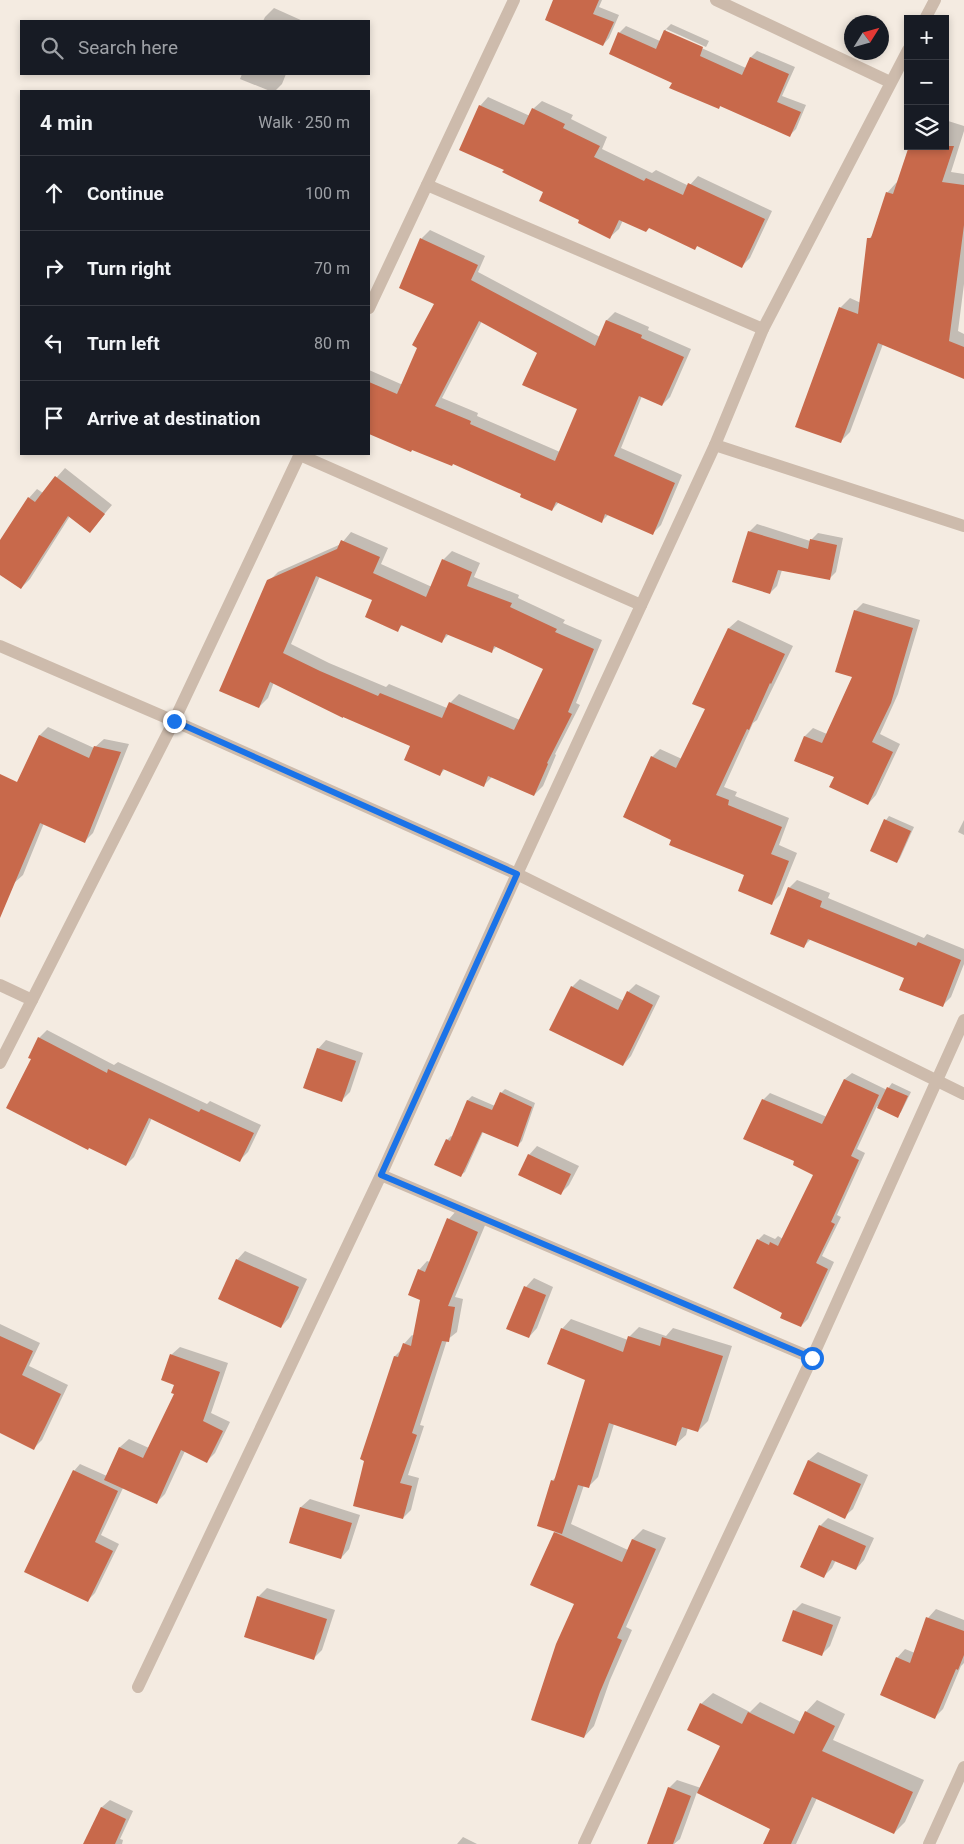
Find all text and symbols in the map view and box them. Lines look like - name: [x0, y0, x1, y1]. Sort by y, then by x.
- north arrow: [844, 15, 889, 60]
- map controls: [904, 15, 949, 150]
- button: +: [904, 15, 949, 60]
- search box: [20, 20, 370, 75]
- icon: search: [38, 34, 66, 62]
- text: Search here: [78, 36, 178, 59]
- button: −: [904, 60, 949, 105]
- button: layers: [904, 105, 949, 150]
- text: 4 min: [40, 111, 93, 135]
- text: Walk · 250 m: [258, 113, 350, 132]
- icon: ahead: [40, 179, 68, 207]
- text: Continue: [87, 182, 164, 205]
- text: 100 m: [305, 184, 350, 203]
- icon: right: [40, 254, 68, 282]
- text: Turn right: [87, 257, 171, 280]
- text: 70 m: [314, 259, 350, 278]
- icon: left: [40, 329, 68, 357]
- text: Turn left: [87, 332, 160, 355]
- text: 80 m: [314, 334, 350, 353]
- icon: arrive: [40, 404, 68, 432]
- text: Arrive at destination: [87, 407, 260, 430]
- route end: [163, 710, 186, 733]
- route start: [801, 1347, 824, 1370]

